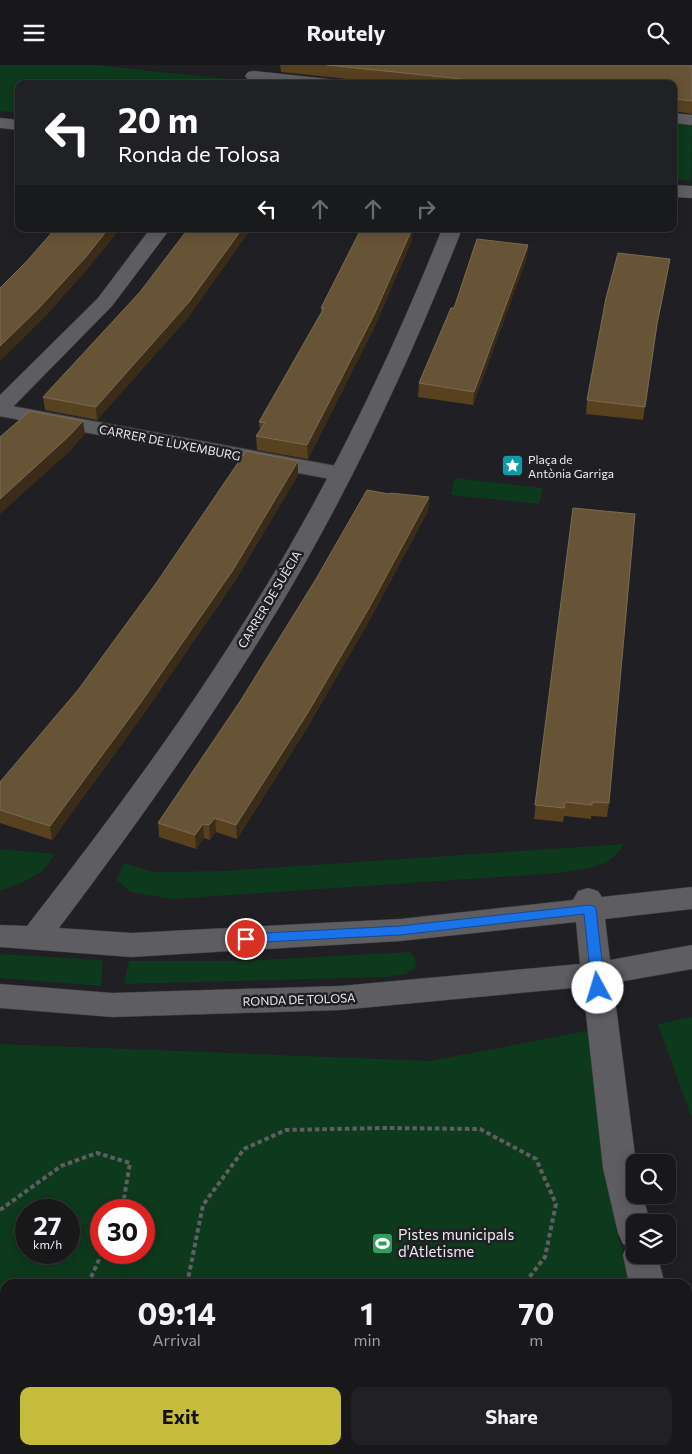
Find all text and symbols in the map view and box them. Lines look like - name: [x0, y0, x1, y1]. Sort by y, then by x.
- icon: menu: [20, 19, 48, 47]
- text: Routely: [307, 19, 385, 46]
- icon: search: [644, 19, 672, 47]
- text: 20 m: [118, 97, 198, 140]
- icon: left: [35, 100, 100, 165]
- text: Ronda de Tolosa: [118, 140, 280, 167]
- icon: left: [253, 195, 281, 223]
- icon: ahead: [306, 195, 334, 223]
- icon: ahead: [359, 195, 387, 223]
- icon: right: [412, 195, 440, 223]
- street label: CARRER DE LUXEMBURG: [98, 421, 242, 463]
- place label: Plaça de Antònia Garriga: [528, 452, 614, 480]
- place icon: Plaça de Antònia Garriga: [500, 454, 524, 478]
- street label: CARRER DE SUÈCIA: [234, 548, 304, 650]
- pin: [225, 918, 267, 960]
- icon: arrive: [232, 925, 260, 953]
- position arrow: [571, 961, 623, 1013]
- street label: RONDA DE TOLOSA: [242, 990, 356, 1008]
- map controls: [626, 1154, 676, 1264]
- button: search: [626, 1154, 676, 1204]
- speed limit sign: 30: [90, 1199, 155, 1264]
- text: 27: [34, 1210, 61, 1240]
- button: layers: [626, 1214, 676, 1264]
- place label: Pistes municipals d'Atletisme: [398, 1225, 514, 1260]
- sports icon: Pistes municipals d'Atletisme: [370, 1231, 394, 1255]
- text: km/h: [33, 1237, 62, 1251]
- text: 09:14: [138, 1294, 216, 1331]
- text: 1: [360, 1294, 374, 1331]
- text: 70: [518, 1294, 554, 1331]
- text: Arrival: [153, 1330, 201, 1349]
- text: min: [353, 1330, 381, 1349]
- text: m: [529, 1330, 543, 1349]
- button: Exit: [20, 1387, 341, 1445]
- button: Share: [351, 1387, 672, 1445]

